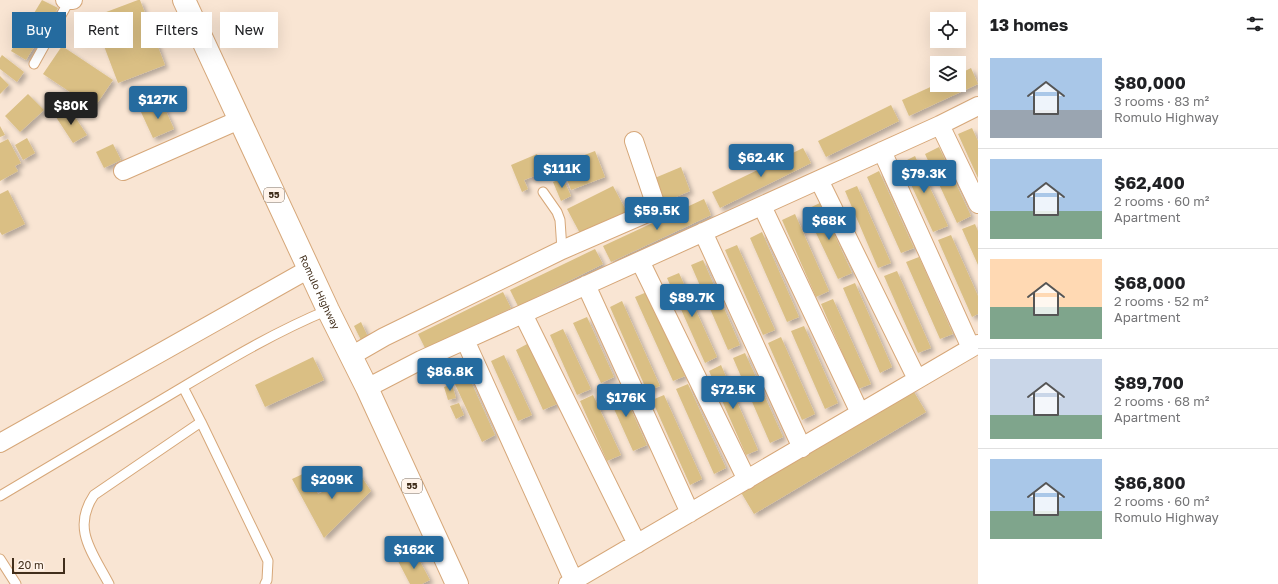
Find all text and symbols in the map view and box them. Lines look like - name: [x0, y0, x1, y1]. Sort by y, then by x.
- chip: Buy: [12, 12, 66, 48]
- chip: Rent: [74, 12, 133, 48]
- chip: Filters: [141, 12, 212, 48]
- chip: New: [220, 12, 278, 48]
- map controls: [930, 12, 966, 92]
- button: locate: [930, 12, 966, 48]
- icon: filters: [1244, 13, 1266, 35]
- text: 13 homes: [990, 14, 1068, 35]
- button: layers: [930, 56, 966, 92]
- text: $80,000: [1114, 72, 1186, 93]
- icon: home: [1022, 74, 1070, 122]
- pin: $127K: [130, 86, 186, 120]
- text: $127K: [138, 91, 178, 107]
- pin: $80K: [47, 92, 95, 126]
- text: 3 rooms · 83 m²: [1114, 93, 1209, 109]
- text: $80K: [54, 97, 88, 113]
- text: Romulo Highway: [1114, 109, 1219, 125]
- pin: $62.4K: [728, 144, 794, 178]
- text: $62.4K: [738, 149, 784, 165]
- pin: $111K: [534, 155, 590, 189]
- text: $111K: [543, 160, 581, 176]
- pin: $79.3K: [891, 160, 957, 194]
- text: $79.3K: [901, 165, 947, 181]
- text: $62,400: [1114, 172, 1185, 193]
- icon: home: [1022, 175, 1070, 223]
- road number: 55: [264, 188, 284, 202]
- text: 2 rooms · 60 m²: [1114, 193, 1210, 209]
- pin: $59.5K: [624, 197, 690, 231]
- text: $59.5K: [634, 202, 680, 218]
- pin: $68K: [805, 207, 853, 241]
- text: Apartment: [1114, 209, 1181, 225]
- text: $68K: [812, 212, 846, 228]
- street label: Romulo Highway: [297, 253, 343, 331]
- text: $68,000: [1114, 272, 1186, 293]
- icon: home: [1022, 275, 1070, 323]
- pin: $89.7K: [659, 284, 725, 318]
- text: $89.7K: [669, 289, 715, 305]
- text: 2 rooms · 52 m²: [1114, 293, 1209, 309]
- text: Apartment: [1114, 309, 1181, 325]
- pin: $86.8K: [417, 358, 483, 392]
- text: $86.8K: [426, 363, 474, 379]
- text: $89,700: [1114, 372, 1184, 393]
- icon: home: [1022, 375, 1070, 423]
- pin: $72.5K: [700, 376, 766, 410]
- text: $72.5K: [710, 381, 756, 397]
- pin: $176K: [598, 384, 654, 418]
- text: $176K: [606, 389, 646, 405]
- text: 2 rooms · 68 m²: [1114, 393, 1209, 409]
- text: Apartment: [1114, 409, 1181, 425]
- pin: $209K: [304, 466, 360, 500]
- text: $209K: [311, 471, 353, 487]
- text: $86,800: [1114, 472, 1186, 493]
- icon: home: [1022, 475, 1070, 523]
- road number: 55: [402, 479, 422, 493]
- text: 2 rooms · 60 m²: [1114, 493, 1210, 509]
- text: Romulo Highway: [1114, 509, 1219, 525]
- pin: $162K: [386, 536, 442, 570]
- text: $162K: [393, 541, 435, 557]
- scale bar: [12, 556, 65, 575]
- text: 20 m: [18, 558, 44, 571]

